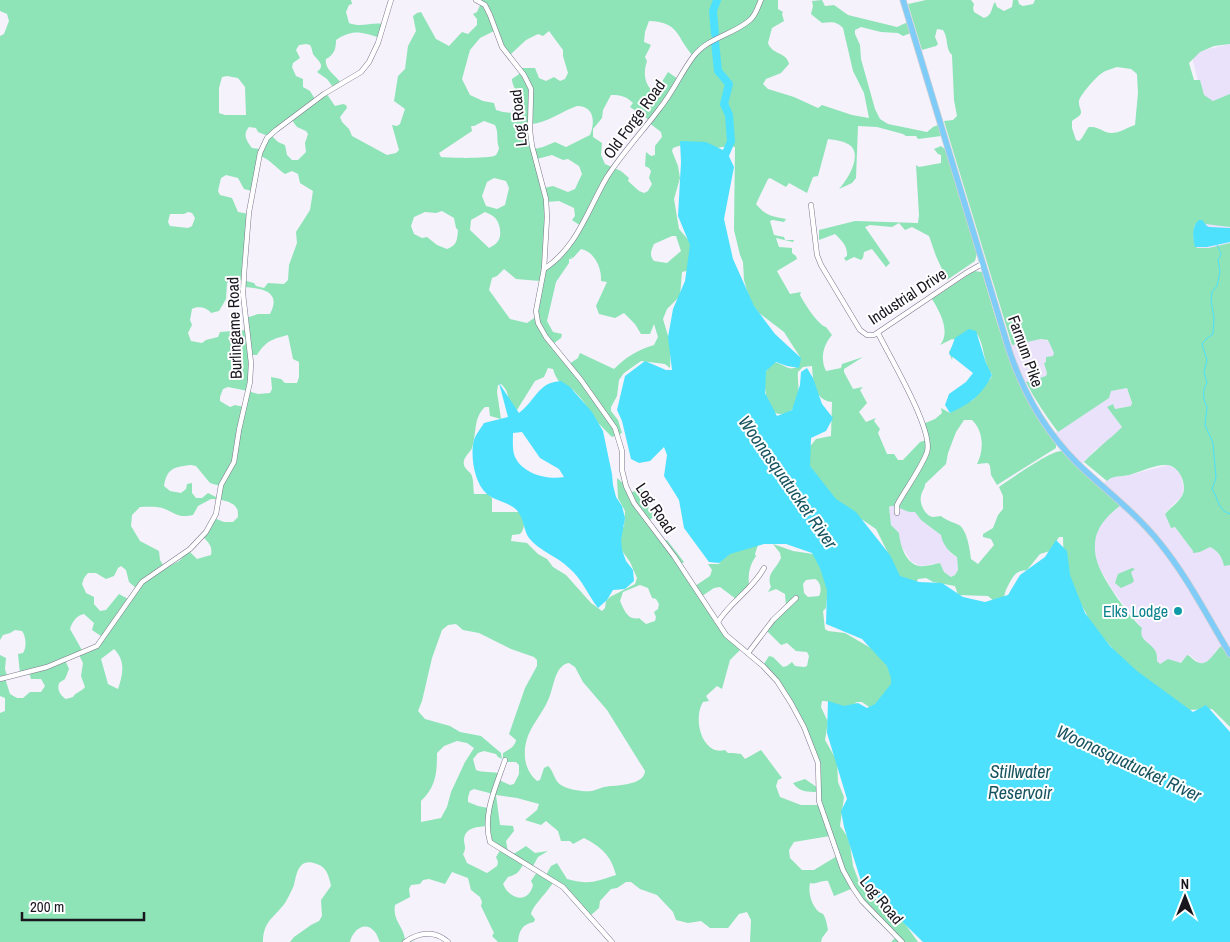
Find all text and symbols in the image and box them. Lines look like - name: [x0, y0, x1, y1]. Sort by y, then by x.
- street label: Old Forge Road: [598, 75, 670, 163]
- street label: Log Road: [504, 89, 532, 147]
- street label: Industrial Drive: [864, 263, 950, 329]
- street label: Burlingame Road: [221, 277, 247, 379]
- street label: Farnum Pike: [1003, 312, 1049, 390]
- water label: Woonasquatucket River: [733, 410, 844, 554]
- street label: Log Road: [631, 478, 681, 538]
- place label: Elks Lodge: [1103, 600, 1168, 622]
- marker: Elks Lodge: [1172, 605, 1184, 617]
- water label: Woonasquatucket River: [1052, 718, 1206, 808]
- water label: Stillwater Reservoir: [988, 759, 1053, 805]
- street label: Log Road: [855, 871, 909, 929]
- north arrow: [1160, 872, 1210, 922]
- text: N: [1181, 875, 1189, 893]
- scale bar: [22, 890, 145, 922]
- text: 200 m: [30, 896, 64, 917]

